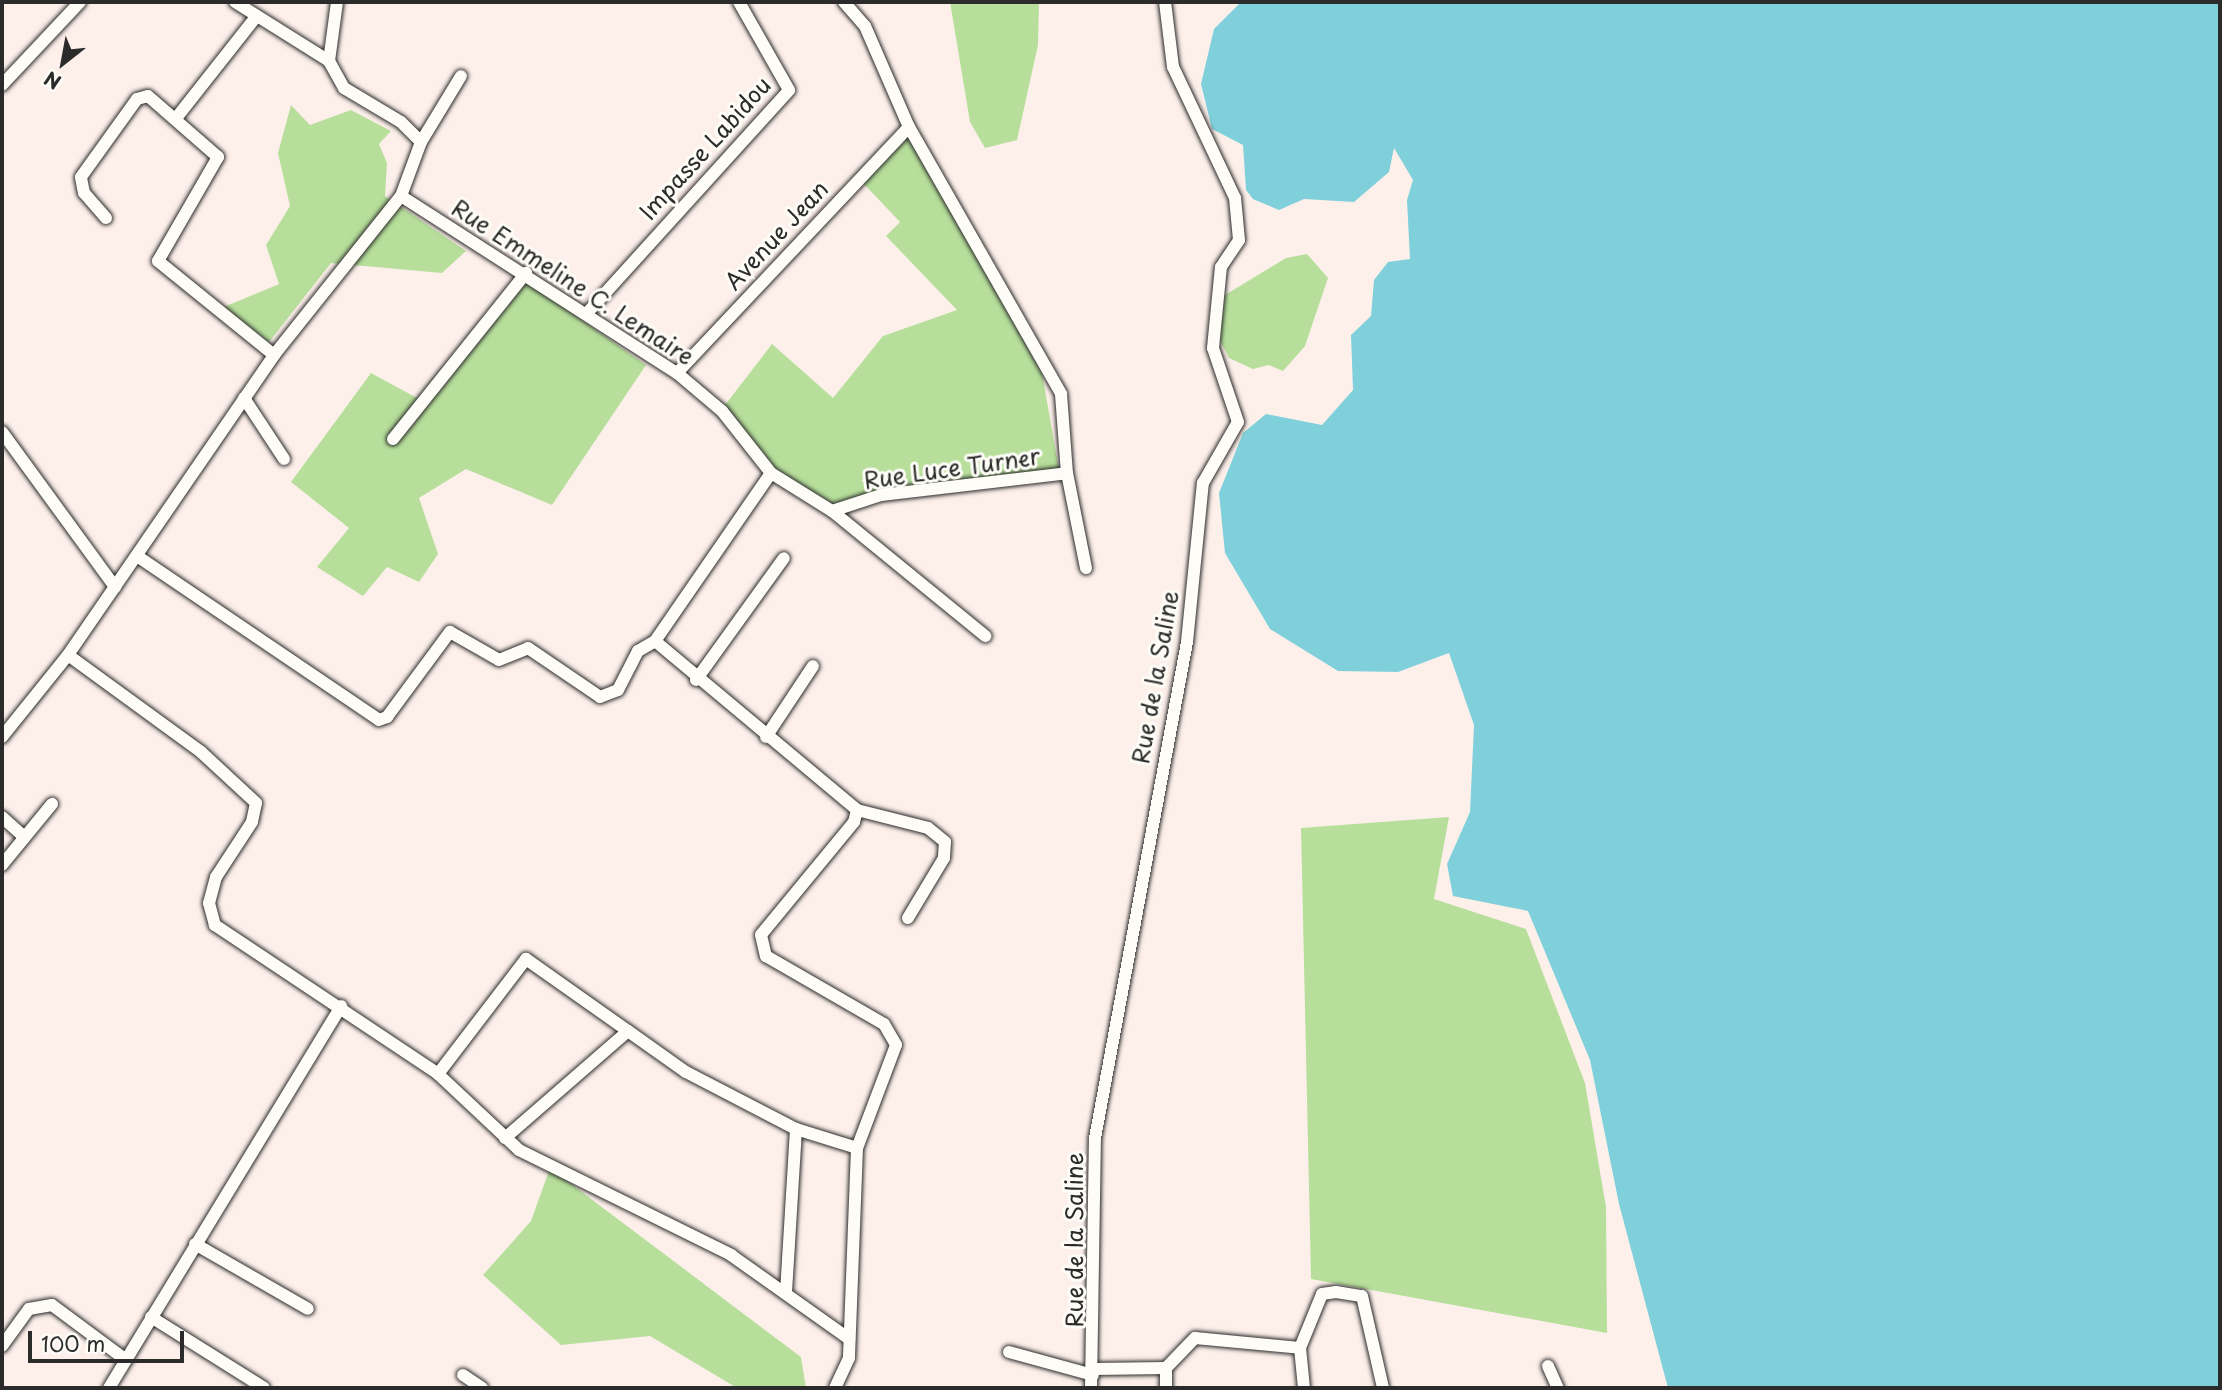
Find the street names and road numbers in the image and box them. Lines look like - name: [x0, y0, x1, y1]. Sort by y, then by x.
- street label: Impasse Labidou: [634, 71, 776, 225]
- street label: Avenue Jean: [718, 175, 834, 295]
- street label: Rue Emmeline C. Lemaire: [447, 193, 699, 371]
- street label: Rue Luce Turner: [860, 442, 1044, 494]
- street label: Rue de la Saline: [1126, 586, 1184, 768]
- street label: Rue de la Saline: [1060, 1150, 1088, 1330]

